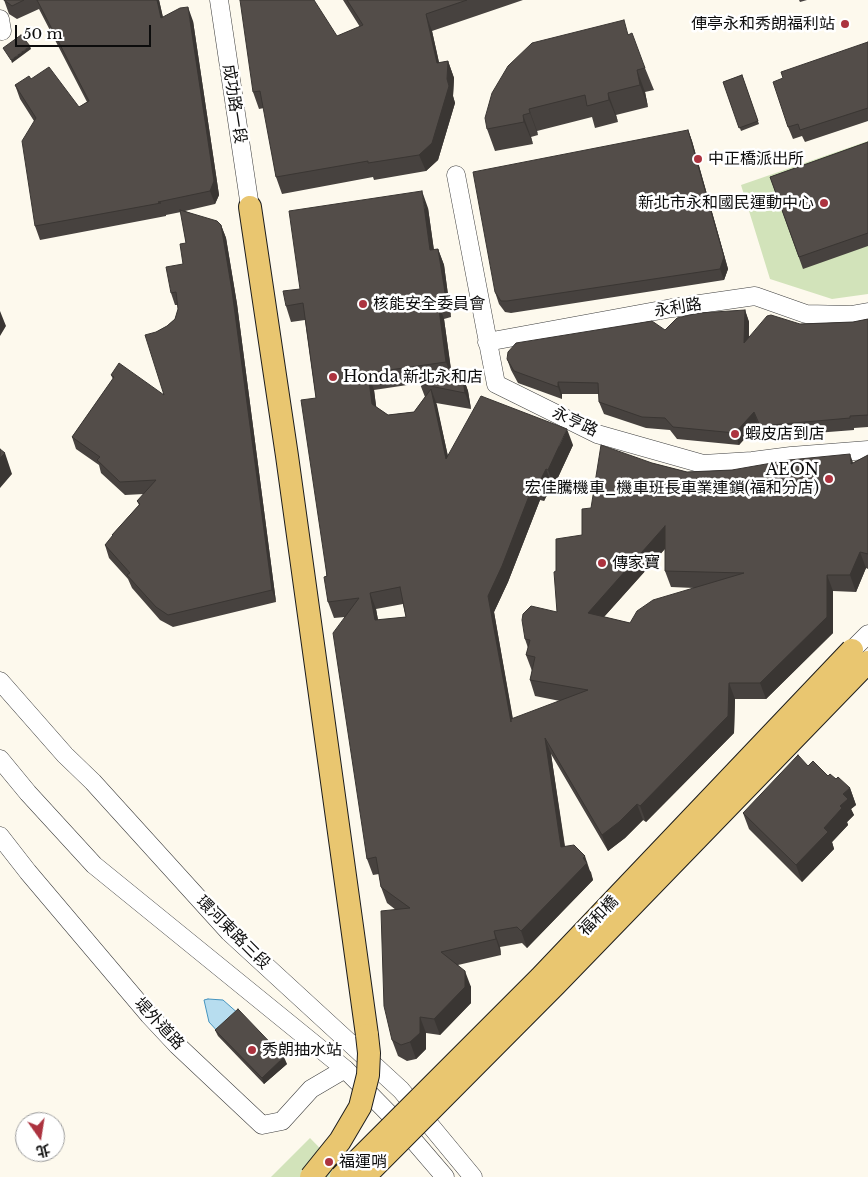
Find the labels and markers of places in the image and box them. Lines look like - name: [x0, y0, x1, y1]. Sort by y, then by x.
- place label: 俥亭永和秀朗福利站: [691, 14, 835, 34]
- marker: 俥亭永和秀朗福利站: [839, 18, 851, 30]
- place label: 中正橋派出所: [708, 149, 804, 169]
- marker: 中正橋派出所: [692, 153, 704, 165]
- place label: 新北市永和國民運動中心: [638, 193, 814, 213]
- marker: 新北市永和國民運動中心: [818, 197, 830, 209]
- place label: 核能安全委員會: [373, 294, 485, 314]
- marker: 核能安全委員會: [357, 298, 369, 310]
- place label: Honda 新北永和店: [343, 367, 483, 387]
- marker: Honda 新北永和店: [327, 371, 339, 383]
- place label: 蝦皮店到店: [745, 424, 825, 444]
- marker: 蝦皮店到店: [729, 428, 741, 440]
- place label: AEON 宏佳騰機車_機車班長車業連鎖(福和分店): [525, 460, 819, 498]
- marker: AEON 宏佳騰機車_機車班長車業連鎖(福和分店): [823, 473, 835, 485]
- place label: 傳家寶: [612, 553, 660, 573]
- marker: 傳家寶: [596, 557, 608, 569]
- place label: 秀朗抽水站: [262, 1040, 342, 1060]
- marker: 秀朗抽水站: [246, 1044, 258, 1056]
- place label: 福運哨: [339, 1152, 387, 1172]
- marker: 福運哨: [323, 1156, 335, 1168]

